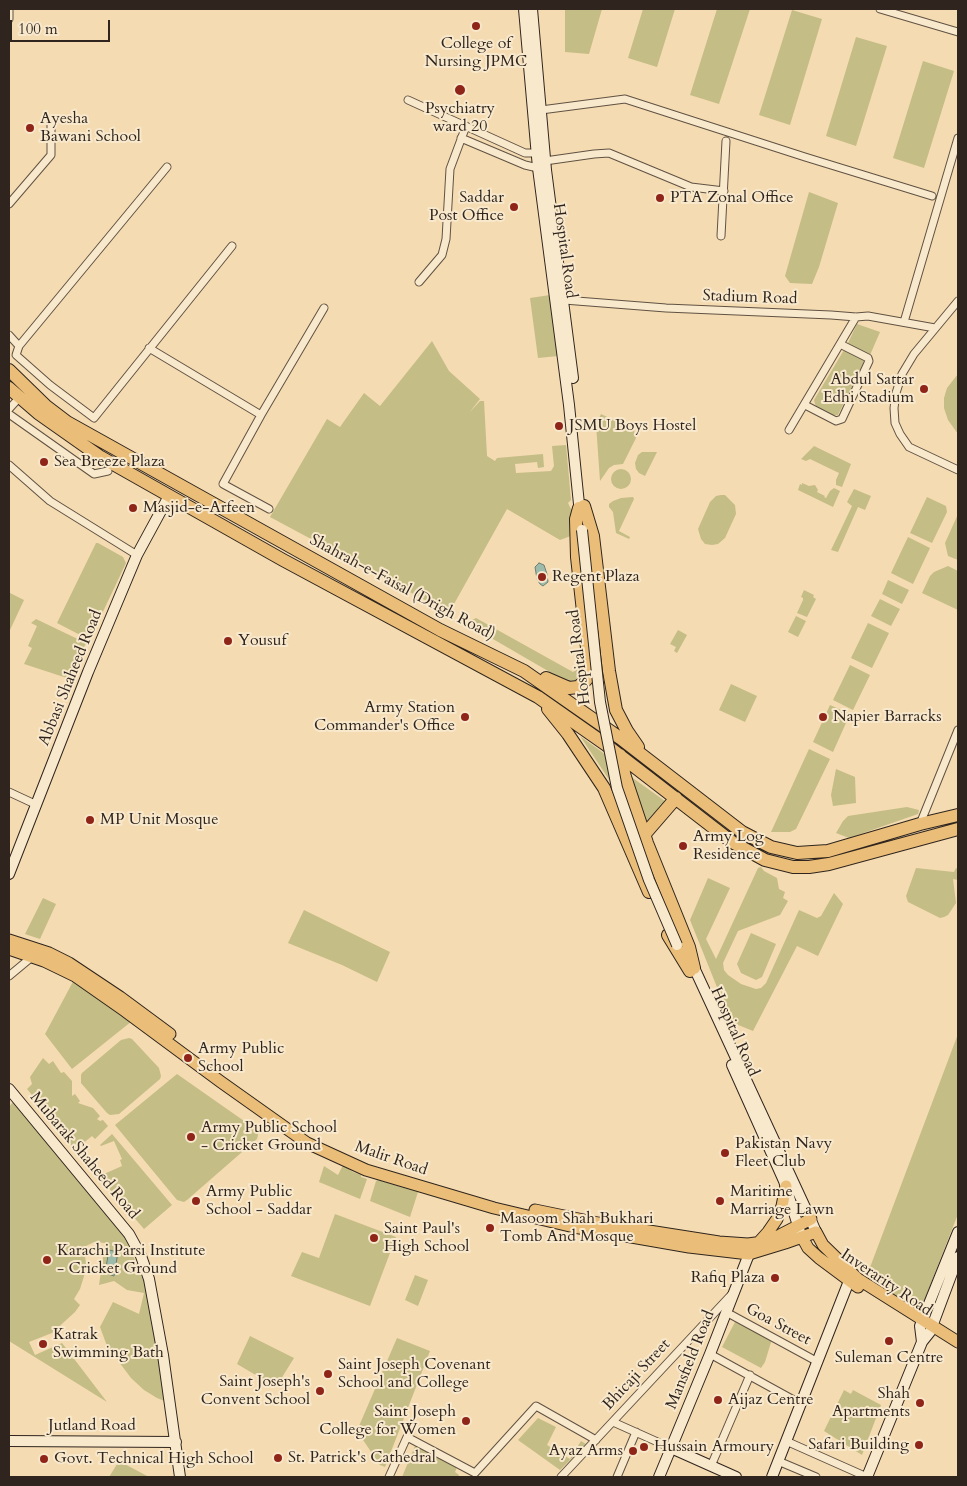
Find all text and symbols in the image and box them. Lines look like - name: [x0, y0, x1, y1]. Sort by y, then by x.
- scale bar: [12, 10, 112, 42]
- text: 100 m: [18, 19, 58, 39]
- marker: College of Nursing JPMC: [470, 20, 482, 32]
- place label: College of Nursing JPMC: [425, 34, 527, 72]
- marker: Psychiatry ward 20: [453, 83, 467, 97]
- place label: Psychiatry ward 20: [425, 99, 495, 137]
- place label: Ayesha Bawani School: [40, 109, 141, 147]
- marker: Ayesha Bawani School: [24, 122, 36, 134]
- place label: Saddar Post Office: [429, 188, 504, 226]
- place label: PTA Zonal Office: [670, 188, 794, 208]
- marker: PTA Zonal Office: [654, 192, 666, 204]
- marker: Saddar Post Office: [508, 201, 520, 213]
- street label: Hospital Road: [548, 202, 580, 300]
- street label: Stadium Road: [702, 287, 798, 309]
- place label: Abdul Sattar Edhi Stadium: [823, 370, 914, 408]
- marker: Abdul Sattar Edhi Stadium: [918, 383, 930, 395]
- place label: JSMU Boys Hostel: [569, 416, 696, 436]
- marker: JSMU Boys Hostel: [553, 420, 565, 432]
- place label: Sea Breeze Plaza: [54, 452, 165, 472]
- marker: Sea Breeze Plaza: [38, 456, 50, 468]
- place label: Masjid-e-Arfeen: [143, 498, 255, 518]
- marker: Masjid-e-Arfeen: [127, 502, 139, 514]
- street label: Shahrah-e-Faisal (Drigh Road): [306, 531, 498, 645]
- place label: Regent Plaza: [552, 567, 640, 587]
- marker: Regent Plaza: [536, 571, 548, 583]
- street label: Abbasi Shaheed Road: [35, 607, 107, 749]
- street label: Hospital Road: [565, 608, 595, 706]
- place label: Yousuf: [238, 631, 286, 651]
- marker: Yousuf: [222, 635, 234, 647]
- place label: Army Station Commander's Office: [314, 698, 455, 736]
- place label: Napier Barracks: [833, 707, 942, 727]
- marker: Army Station Commander's Office: [459, 711, 471, 723]
- marker: Napier Barracks: [817, 711, 829, 723]
- place label: MP Unit Mosque: [100, 810, 219, 830]
- marker: MP Unit Mosque: [84, 814, 96, 826]
- place label: Army Log Residence: [693, 827, 764, 865]
- marker: Army Log Residence: [677, 840, 689, 852]
- street label: Hospital Road: [706, 984, 762, 1080]
- place label: Army Public School: [198, 1039, 284, 1077]
- marker: Army Public School: [182, 1052, 194, 1064]
- street label: Mubarak Shaheed Road: [25, 1089, 143, 1223]
- place label: Army Public School - Cricket Ground: [201, 1118, 337, 1156]
- marker: Army Public School - Cricket Ground: [185, 1131, 197, 1143]
- place label: Pakistan Navy Fleet Club: [735, 1134, 832, 1172]
- street label: Malir Road: [352, 1138, 430, 1180]
- marker: Pakistan Navy Fleet Club: [719, 1147, 731, 1159]
- place label: Army Public School - Saddar: [206, 1182, 312, 1220]
- place label: Maritime Marriage Lawn: [730, 1182, 834, 1220]
- marker: Army Public School - Saddar: [190, 1195, 202, 1207]
- marker: Maritime Marriage Lawn: [714, 1195, 726, 1207]
- place label: Masoom Shah Bukhari Tomb And Mosque: [500, 1209, 654, 1247]
- place label: Saint Paul's High School: [384, 1219, 469, 1257]
- marker: Masoom Shah Bukhari Tomb And Mosque: [484, 1222, 496, 1234]
- marker: Saint Paul's High School: [368, 1232, 380, 1244]
- place label: Karachi Parsi Institute - Cricket Ground: [57, 1241, 205, 1279]
- street label: Inverarity Road: [837, 1245, 935, 1321]
- marker: Karachi Parsi Institute - Cricket Ground: [41, 1254, 53, 1266]
- place label: Rafiq Plaza: [691, 1268, 765, 1288]
- marker: Rafiq Plaza: [769, 1272, 781, 1284]
- street label: Goa Street: [742, 1300, 814, 1350]
- street label: Mansfield Road: [662, 1308, 720, 1412]
- place label: Katrak Swimming Bath: [53, 1325, 164, 1363]
- street label: Bhicaji Street: [599, 1335, 675, 1415]
- marker: Suleman Centre: [883, 1335, 895, 1347]
- marker: Katrak Swimming Bath: [37, 1338, 49, 1350]
- place label: Suleman Centre: [835, 1348, 943, 1368]
- place label: Saint Joseph Covenant School and College: [338, 1355, 491, 1393]
- marker: Saint Joseph Covenant School and College: [322, 1368, 334, 1380]
- place label: Saint Joseph's Convent School: [201, 1372, 310, 1410]
- place label: Shah Apartments: [832, 1384, 910, 1422]
- marker: Saint Joseph's Convent School: [314, 1385, 326, 1397]
- place label: Aijaz Centre: [728, 1390, 814, 1410]
- marker: Aijaz Centre: [712, 1394, 724, 1406]
- marker: Shah Apartments: [914, 1397, 926, 1409]
- place label: Saint Joseph College for Women: [319, 1402, 456, 1440]
- marker: Saint Joseph College for Women: [460, 1415, 472, 1427]
- street label: Jutland Road: [48, 1416, 136, 1436]
- place label: Safari Building: [808, 1435, 909, 1455]
- place label: Hussain Armoury: [654, 1437, 774, 1457]
- marker: Safari Building: [913, 1439, 925, 1451]
- place label: Ayaz Arms: [549, 1441, 623, 1461]
- marker: Hussain Armoury: [638, 1441, 650, 1453]
- marker: Ayaz Arms: [627, 1445, 639, 1457]
- place label: St. Patrick's Cathedral: [288, 1448, 436, 1468]
- place label: Govt. Technical High School: [54, 1449, 253, 1469]
- marker: St. Patrick's Cathedral: [272, 1452, 284, 1464]
- marker: Govt. Technical High School: [38, 1453, 50, 1465]

